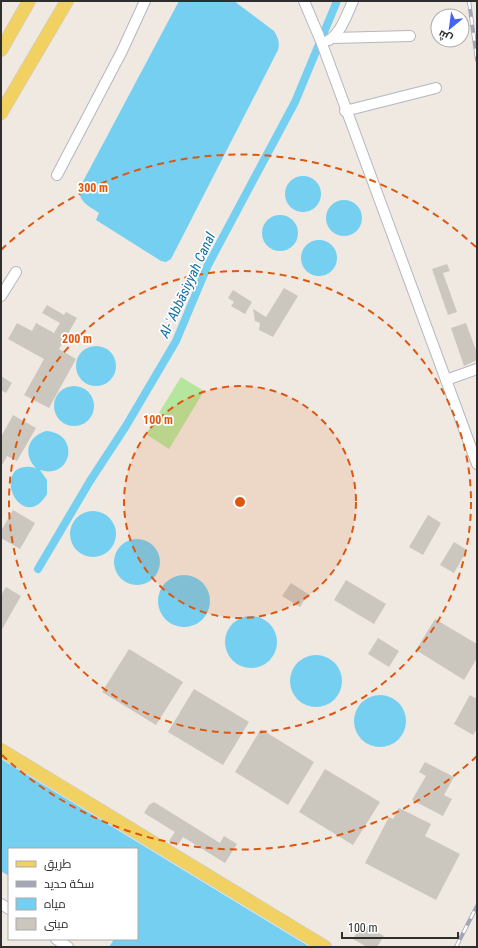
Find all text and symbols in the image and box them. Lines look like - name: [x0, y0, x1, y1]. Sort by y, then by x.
- north arrow: [430, 8, 470, 48]
- text: ش: [436, 27, 455, 45]
- text: 300 m: [78, 181, 108, 195]
- water label: Al-ʿAbbāsiyyah Canal: [155, 229, 219, 341]
- text: 200 m: [62, 332, 92, 346]
- text: 100 m: [143, 413, 173, 427]
- centre of rings: [233, 495, 247, 509]
- legend: [8, 848, 138, 940]
- text: طريق: [44, 857, 72, 871]
- text: سكة حديد: [44, 877, 94, 891]
- text: مياه: [44, 897, 66, 911]
- scale bar: [342, 914, 458, 940]
- text: مبنى: [44, 917, 69, 931]
- text: 100 m: [348, 921, 378, 935]

